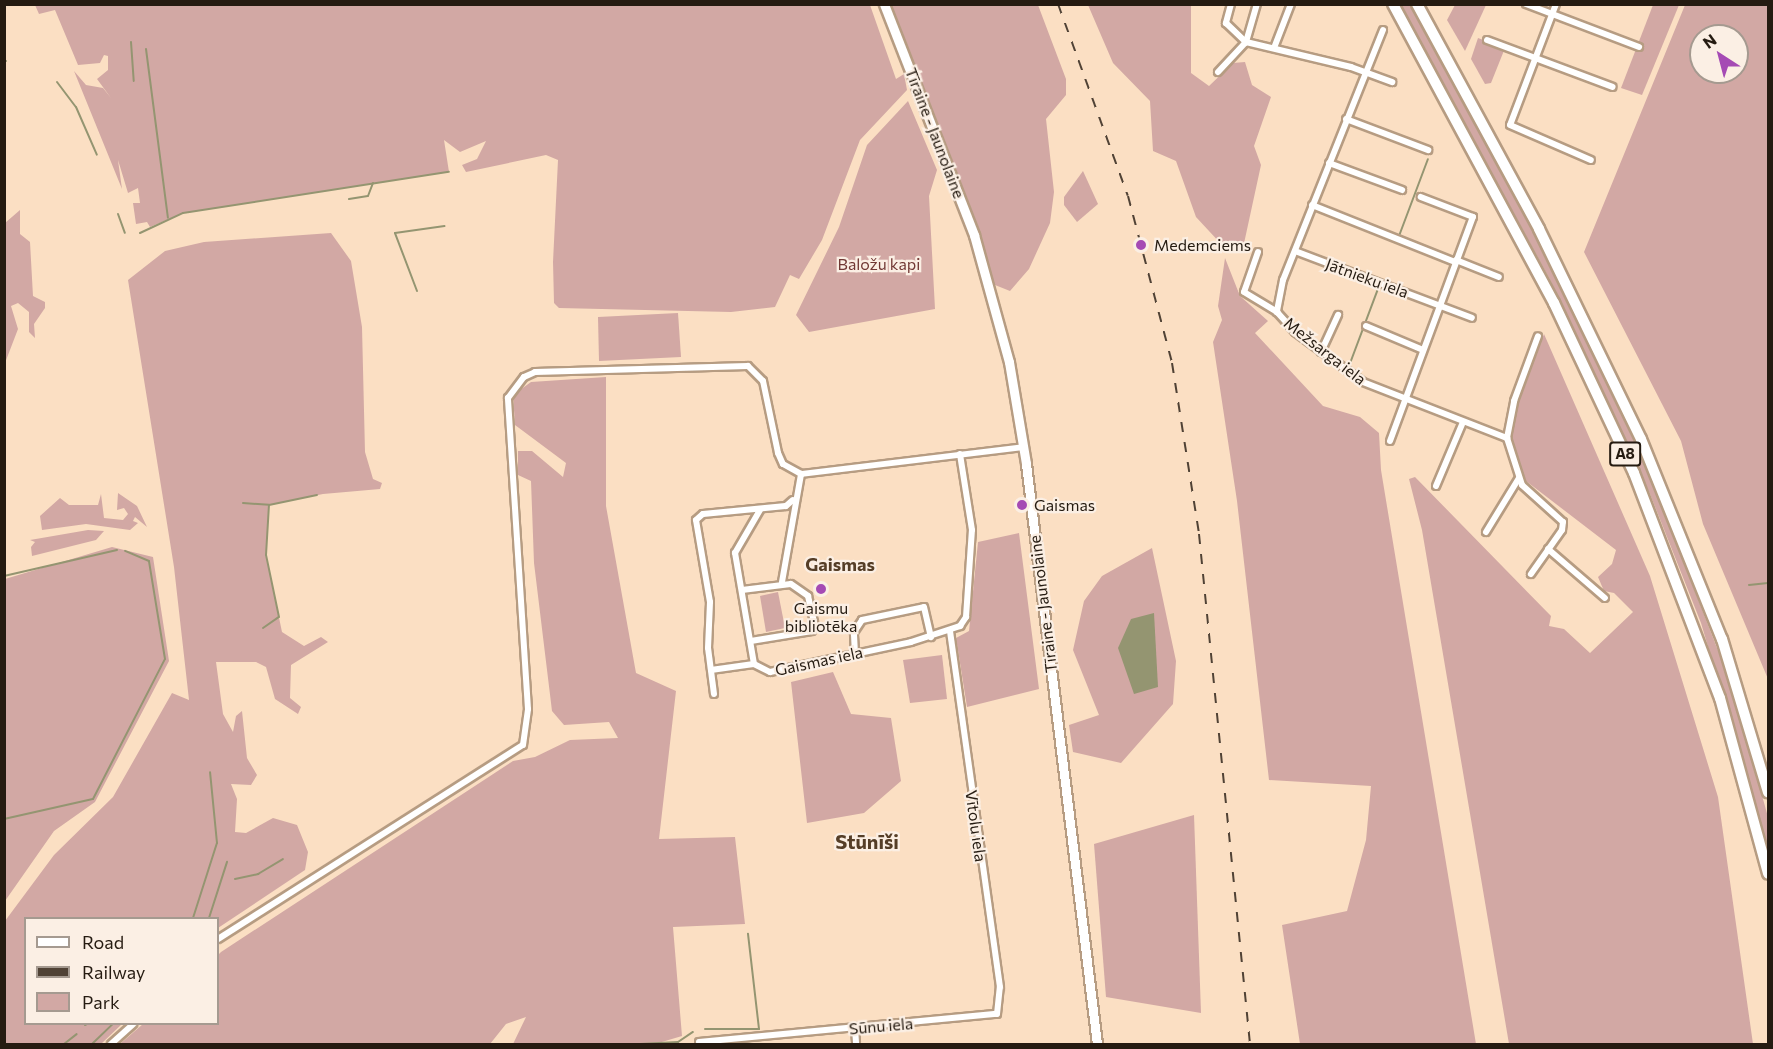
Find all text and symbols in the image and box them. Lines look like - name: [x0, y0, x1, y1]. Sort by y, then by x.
- north arrow: [1689, 24, 1749, 84]
- text: N: [1699, 29, 1720, 52]
- street label: Tīraine - Jaunolaine: [901, 65, 969, 201]
- place label: Medemciems: [1154, 235, 1251, 255]
- marker: Medemciems: [1132, 236, 1150, 254]
- park label: Baložu kapi: [838, 254, 920, 274]
- street label: Jātnieku iela: [1323, 254, 1411, 302]
- street label: Mežsarga iela: [1280, 313, 1370, 389]
- road number: A8: [1608, 442, 1642, 466]
- place label: Gaismas: [1034, 495, 1095, 515]
- marker: Gaismas: [1015, 498, 1029, 512]
- street label: Tīraine - Jaunolaine: [1025, 534, 1061, 674]
- district label: Gaismas: [805, 553, 875, 575]
- marker: Gaismu bibliotēka: [814, 582, 828, 596]
- place label: Gaismu bibliotēka: [785, 598, 857, 636]
- street label: Gaismas iela: [773, 642, 865, 680]
- street label: Vītolu iela: [961, 789, 991, 863]
- district label: Stūnīši: [835, 829, 899, 853]
- legend: [24, 917, 219, 1025]
- text: Road: [82, 931, 124, 953]
- text: Railway: [82, 961, 145, 983]
- text: Park: [82, 991, 120, 1013]
- street label: Sūnu iela: [848, 1014, 914, 1038]

